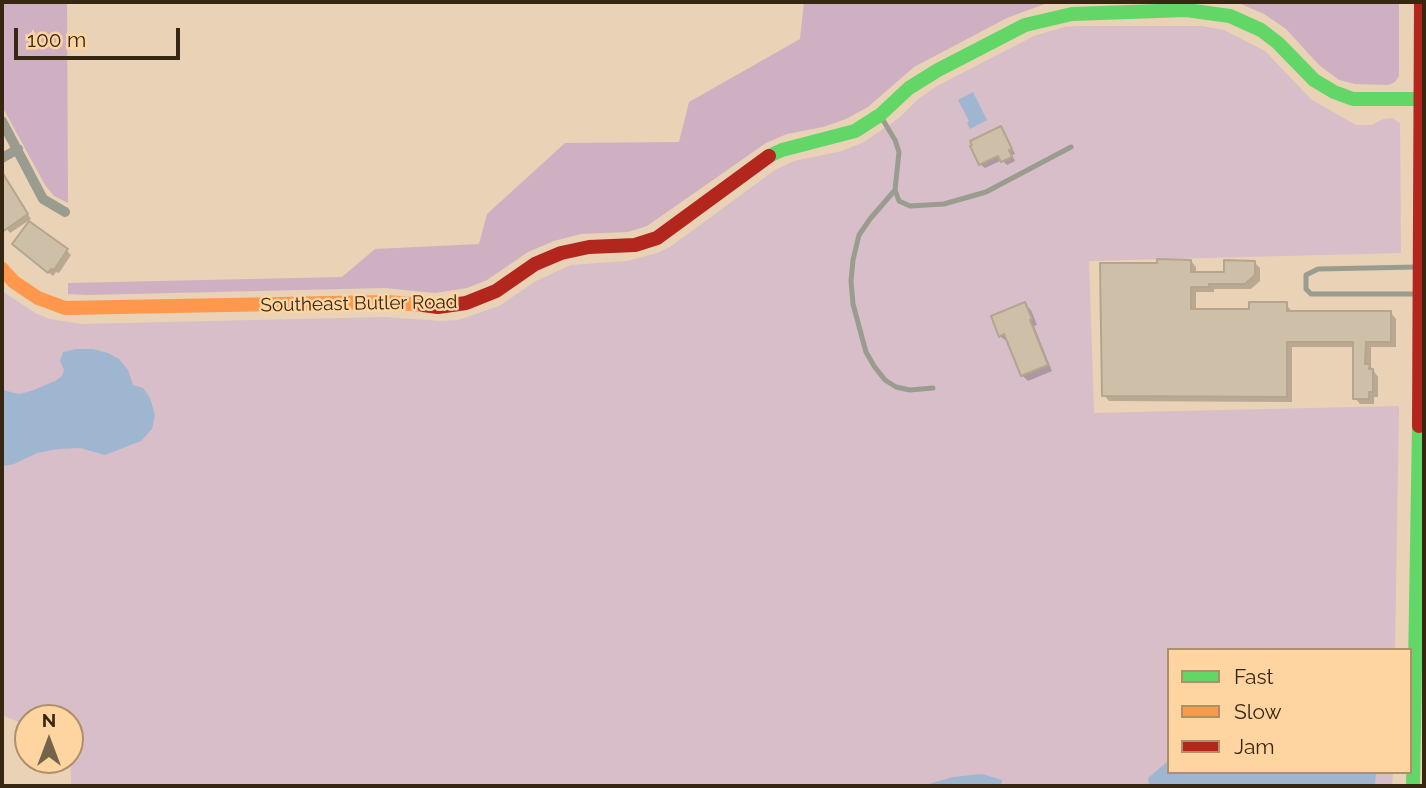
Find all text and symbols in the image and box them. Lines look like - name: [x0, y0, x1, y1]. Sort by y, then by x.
- scale bar: [18, 14, 184, 58]
- text: 100 m: [27, 27, 86, 52]
- street label: Southeast Butler Road: [260, 291, 458, 317]
- legend: [1167, 648, 1412, 774]
- text: Fast: [1234, 664, 1274, 689]
- text: Slow: [1234, 699, 1282, 724]
- north arrow: [14, 704, 84, 774]
- text: N: [42, 709, 56, 731]
- text: Jam: [1234, 734, 1275, 759]

